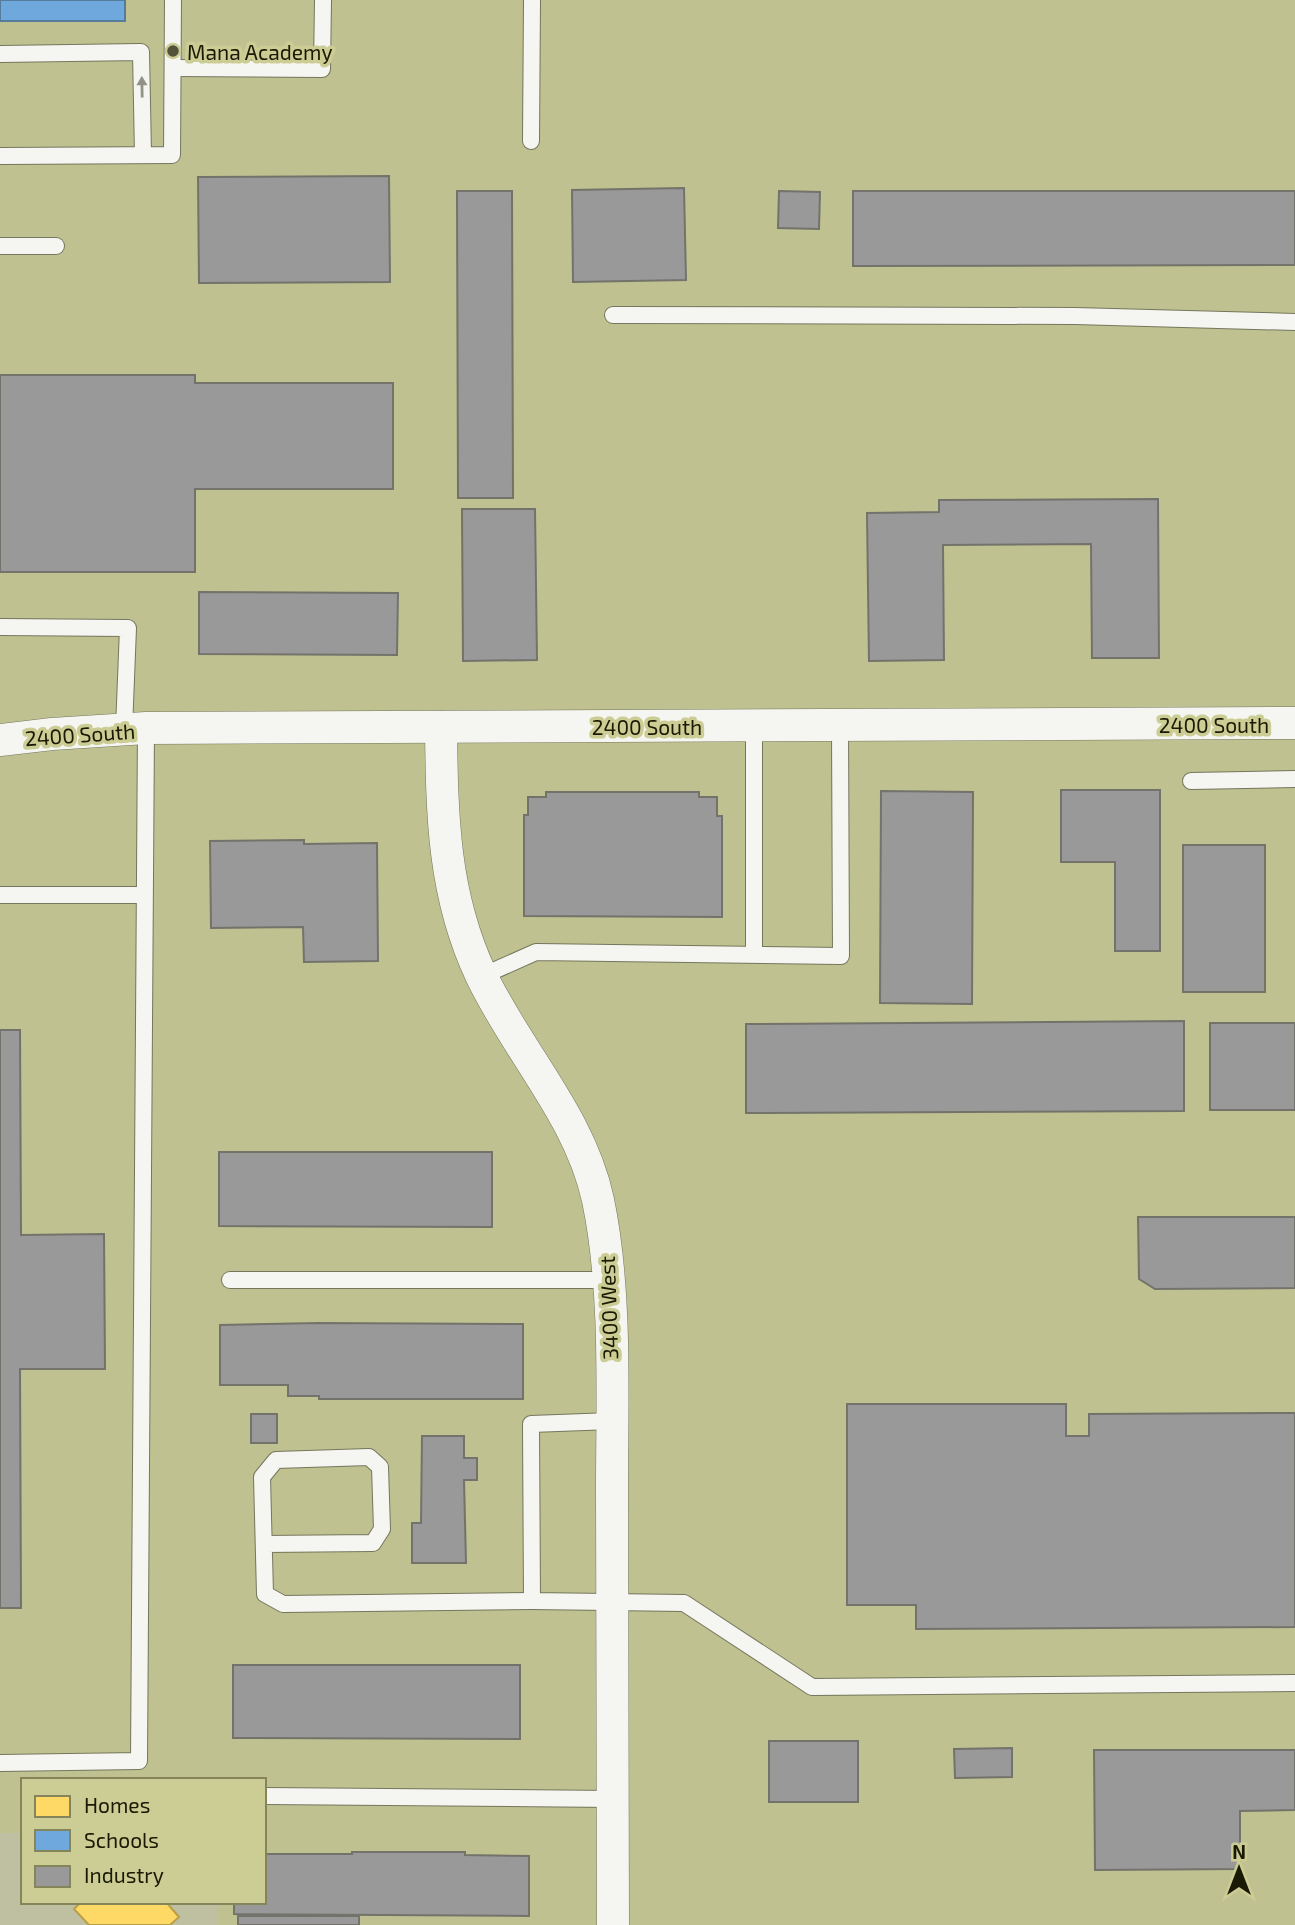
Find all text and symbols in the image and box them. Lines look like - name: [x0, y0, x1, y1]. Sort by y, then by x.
- place label: Mana Academy: [187, 39, 333, 64]
- marker: Mana Academy: [165, 43, 181, 59]
- one-way arrow: [136, 76, 148, 98]
- street label: 2400 South: [1159, 712, 1269, 737]
- street label: 2400 South: [592, 714, 702, 739]
- street label: 2400 South: [24, 718, 136, 750]
- street label: 3400 West: [594, 1256, 622, 1360]
- legend: [21, 1778, 266, 1904]
- text: Homes: [84, 1792, 150, 1817]
- text: Schools: [84, 1827, 159, 1852]
- north arrow: [1204, 1834, 1274, 1904]
- text: N: [1232, 1840, 1246, 1863]
- text: Industry: [84, 1862, 164, 1887]

